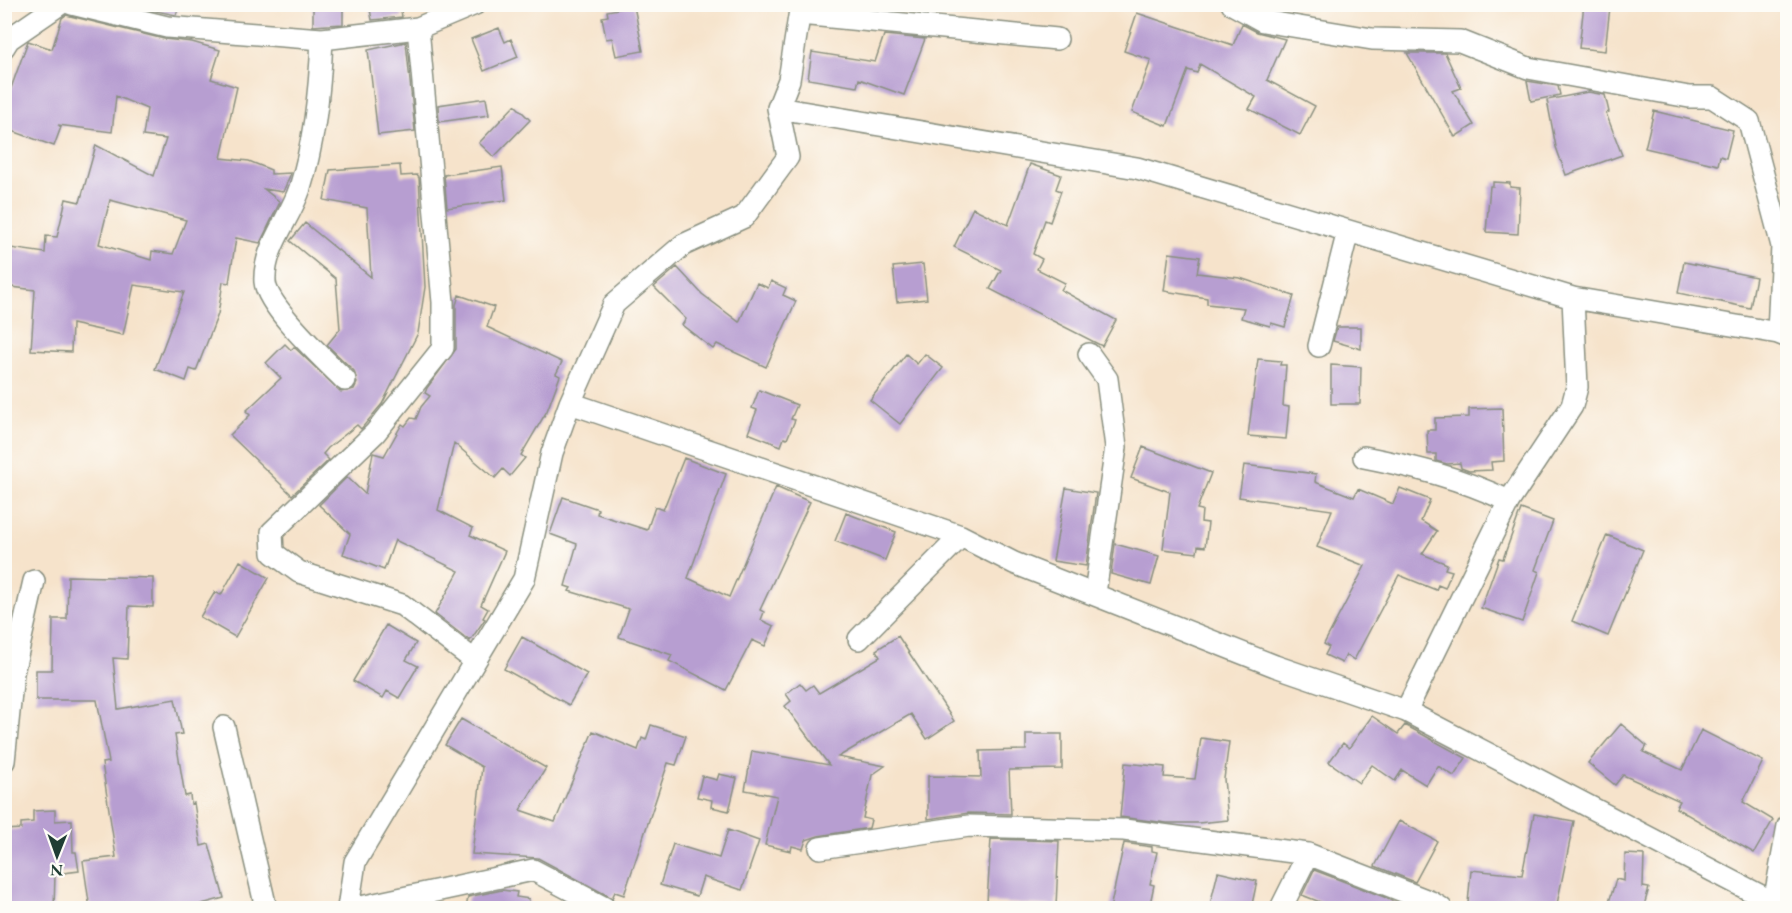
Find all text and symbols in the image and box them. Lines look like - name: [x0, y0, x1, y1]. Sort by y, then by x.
- north arrow: [27, 826, 87, 886]
- text: N: [50, 860, 63, 881]

